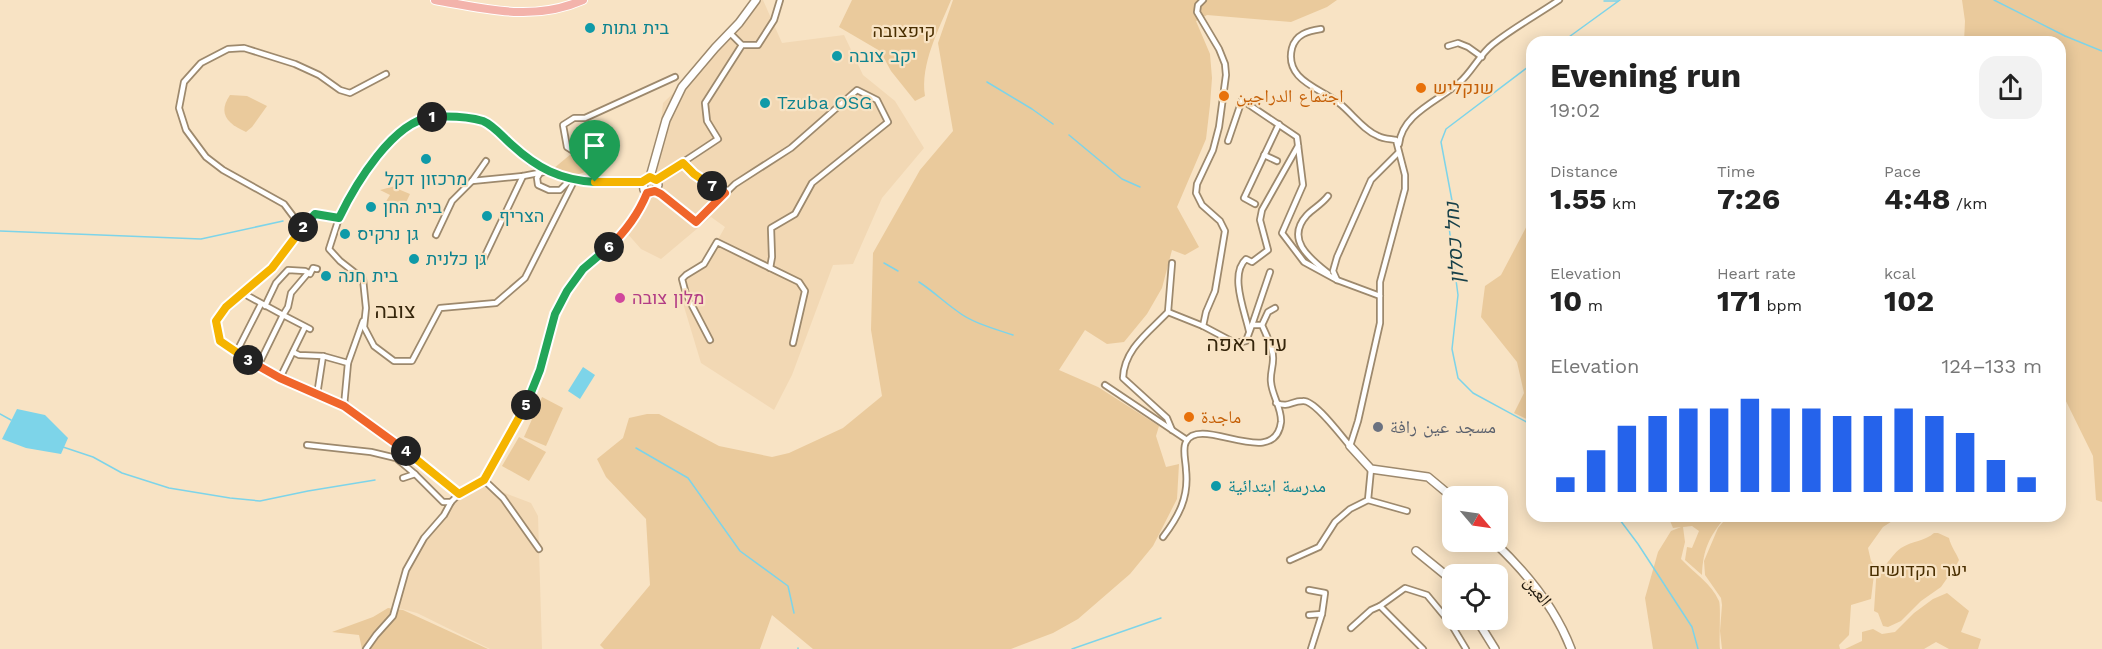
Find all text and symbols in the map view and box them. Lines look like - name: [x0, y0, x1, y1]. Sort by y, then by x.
- place label: בית גתות: [602, 17, 670, 38]
- park label: קיפצובה: [872, 20, 936, 41]
- marker: בית גתות: [583, 21, 597, 35]
- place label: יקב צובה: [849, 45, 916, 66]
- marker: יקב צובה: [830, 49, 844, 63]
- text: Evening run: [1550, 56, 1741, 95]
- button: share: [1979, 56, 2042, 119]
- place label: שנקליש: [1433, 77, 1494, 98]
- marker: שנקליש: [1414, 81, 1428, 95]
- place label: اجتماع الدراجين: [1236, 85, 1344, 107]
- marker: اجتماع الدراجين: [1217, 89, 1231, 103]
- place label: Tzuba OSG: [777, 92, 872, 113]
- marker: Tzuba OSG: [758, 96, 772, 110]
- text: 19:02: [1550, 98, 1600, 122]
- pin: 1: [417, 102, 447, 132]
- text: 1: [429, 107, 435, 126]
- pin: [569, 120, 620, 182]
- icon: arrive: [578, 129, 611, 162]
- marker: מרכזון דקל: [419, 152, 433, 166]
- text: Distance: [1550, 162, 1618, 181]
- text: Time: [1717, 162, 1755, 181]
- text: Pace: [1884, 162, 1921, 181]
- place label: מרכזון דקל: [385, 168, 467, 189]
- pin: 7: [697, 171, 727, 201]
- text: 7: [707, 176, 717, 195]
- text: 1.55: [1550, 181, 1607, 216]
- text: 7:26: [1717, 181, 1780, 216]
- text: 4:48: [1884, 181, 1951, 216]
- text: km: [1607, 194, 1636, 213]
- text: /km: [1951, 194, 1987, 213]
- place label: בית החן: [383, 196, 442, 217]
- marker: בית החן: [364, 200, 378, 214]
- water label: נחל כסלון: [1439, 200, 1469, 285]
- place label: הצריף: [499, 205, 544, 226]
- marker: הצריף: [480, 209, 494, 223]
- pin: 2: [288, 212, 318, 242]
- text: 2: [298, 217, 308, 236]
- place label: גן נרקיס: [357, 223, 419, 244]
- marker: גן נרקיס: [338, 227, 352, 241]
- pin: 6: [594, 232, 624, 262]
- text: 6: [604, 237, 614, 256]
- place label: גן כלנית: [426, 248, 486, 269]
- marker: גן כלנית: [407, 252, 421, 266]
- text: Elevation: [1550, 264, 1621, 283]
- text: Heart rate: [1717, 264, 1796, 283]
- text: kcal: [1884, 264, 1916, 283]
- place label: בית חנה: [338, 265, 399, 286]
- marker: בית חנה: [319, 269, 333, 283]
- text: 10: [1550, 283, 1582, 318]
- text: 171: [1717, 283, 1761, 318]
- text: 102: [1884, 283, 1934, 318]
- place label: מלון צובה: [632, 287, 705, 308]
- marker: מלון צובה: [613, 291, 627, 305]
- text: m: [1582, 296, 1603, 315]
- text: bpm: [1761, 296, 1802, 315]
- district label: צובה: [374, 298, 416, 323]
- district label: עין ראפה: [1207, 331, 1287, 356]
- pin: 3: [233, 345, 263, 375]
- text: 3: [243, 350, 253, 369]
- text: Elevation: [1550, 354, 1639, 378]
- text: 124–133 m: [1941, 354, 2042, 378]
- pin: 5: [511, 390, 541, 420]
- text: 5: [521, 395, 531, 414]
- place label: ماجدة: [1201, 406, 1241, 427]
- marker: ماجدة: [1182, 410, 1196, 424]
- place label: مسجد عين رافة: [1390, 416, 1496, 438]
- marker: مسجد عين رافة: [1371, 420, 1385, 434]
- pin: 4: [391, 436, 421, 466]
- text: 4: [401, 441, 411, 460]
- place label: مدرسة ابتدائية: [1228, 475, 1326, 497]
- marker: مدرسة ابتدائية: [1209, 479, 1223, 493]
- north arrow: [1442, 486, 1508, 552]
- map controls: [1442, 486, 1508, 630]
- park label: יער הקדושים: [1869, 559, 1967, 580]
- button: locate: [1442, 564, 1508, 630]
- street label: العين: [1519, 571, 1557, 611]

